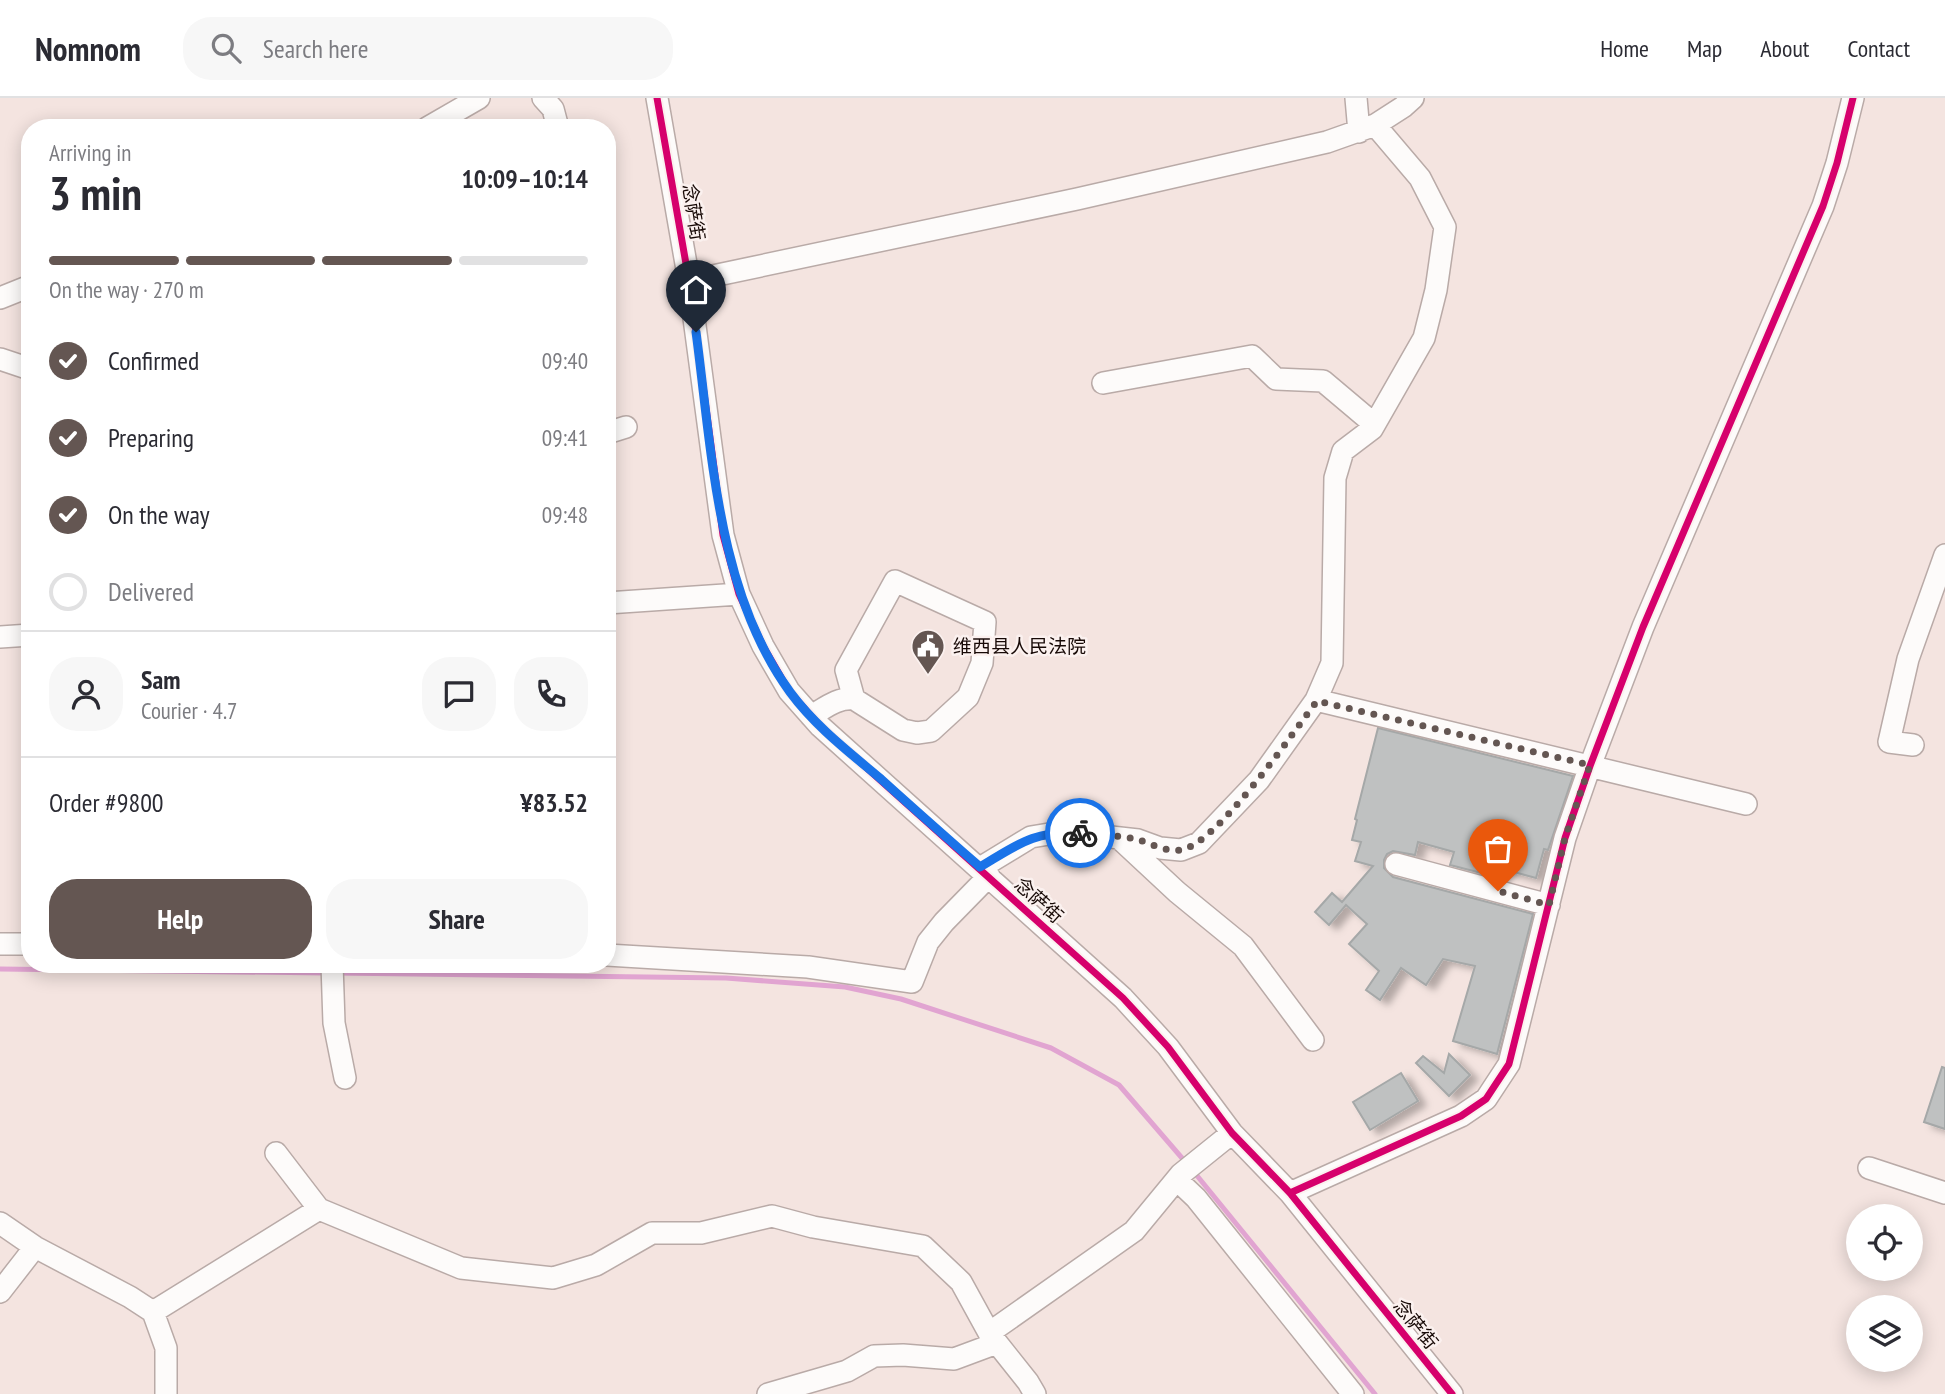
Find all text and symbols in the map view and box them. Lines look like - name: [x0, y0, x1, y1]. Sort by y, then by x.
- search box: [183, 17, 673, 80]
- text: Nomnom: [35, 27, 141, 70]
- icon: search: [207, 29, 245, 67]
- text: Search here: [263, 32, 368, 65]
- text: Home: [1600, 33, 1649, 64]
- text: Map: [1687, 33, 1722, 64]
- text: About: [1760, 33, 1809, 64]
- text: Contact: [1847, 33, 1910, 64]
- text: Arriving in: [49, 138, 131, 167]
- text: 10:09–10:14: [461, 162, 588, 195]
- text: 3 min: [49, 163, 142, 223]
- street label: 念萨街: [678, 182, 710, 242]
- pin: [666, 260, 726, 332]
- icon: home: [677, 271, 715, 309]
- text: On the way · 270 m: [49, 275, 204, 304]
- icon: check: [49, 342, 87, 380]
- text: Confirmed: [108, 344, 199, 377]
- text: 09:40: [542, 346, 588, 375]
- icon: check: [49, 419, 87, 457]
- text: Preparing: [108, 421, 194, 454]
- text: 09:41: [542, 423, 588, 452]
- icon: check: [49, 496, 87, 534]
- text: On the way: [108, 498, 210, 531]
- text: 09:48: [542, 500, 588, 529]
- text: Delivered: [108, 575, 194, 608]
- public building icon: 维西县人民法院: [909, 627, 947, 676]
- place label: 维西县人民法院: [953, 634, 1086, 658]
- button: person: [49, 657, 123, 731]
- button: chat: [422, 657, 496, 731]
- button: phone: [514, 657, 588, 731]
- text: Sam: [141, 663, 180, 696]
- text: Courier · 4.7: [141, 696, 237, 725]
- text: Order #9800: [49, 786, 164, 819]
- text: ¥83.52: [520, 786, 588, 819]
- courier: [1045, 798, 1115, 868]
- icon: bike: [1061, 814, 1099, 852]
- pin: [1468, 819, 1528, 891]
- icon: bag: [1479, 830, 1517, 868]
- street label: 念萨街: [1010, 872, 1068, 928]
- button: Help: [49, 879, 312, 959]
- button: Share: [326, 879, 588, 959]
- map controls: [1846, 1204, 1923, 1372]
- button: locate: [1846, 1204, 1923, 1281]
- street label: 念萨街: [1389, 1294, 1443, 1354]
- button: layers: [1846, 1295, 1923, 1372]

